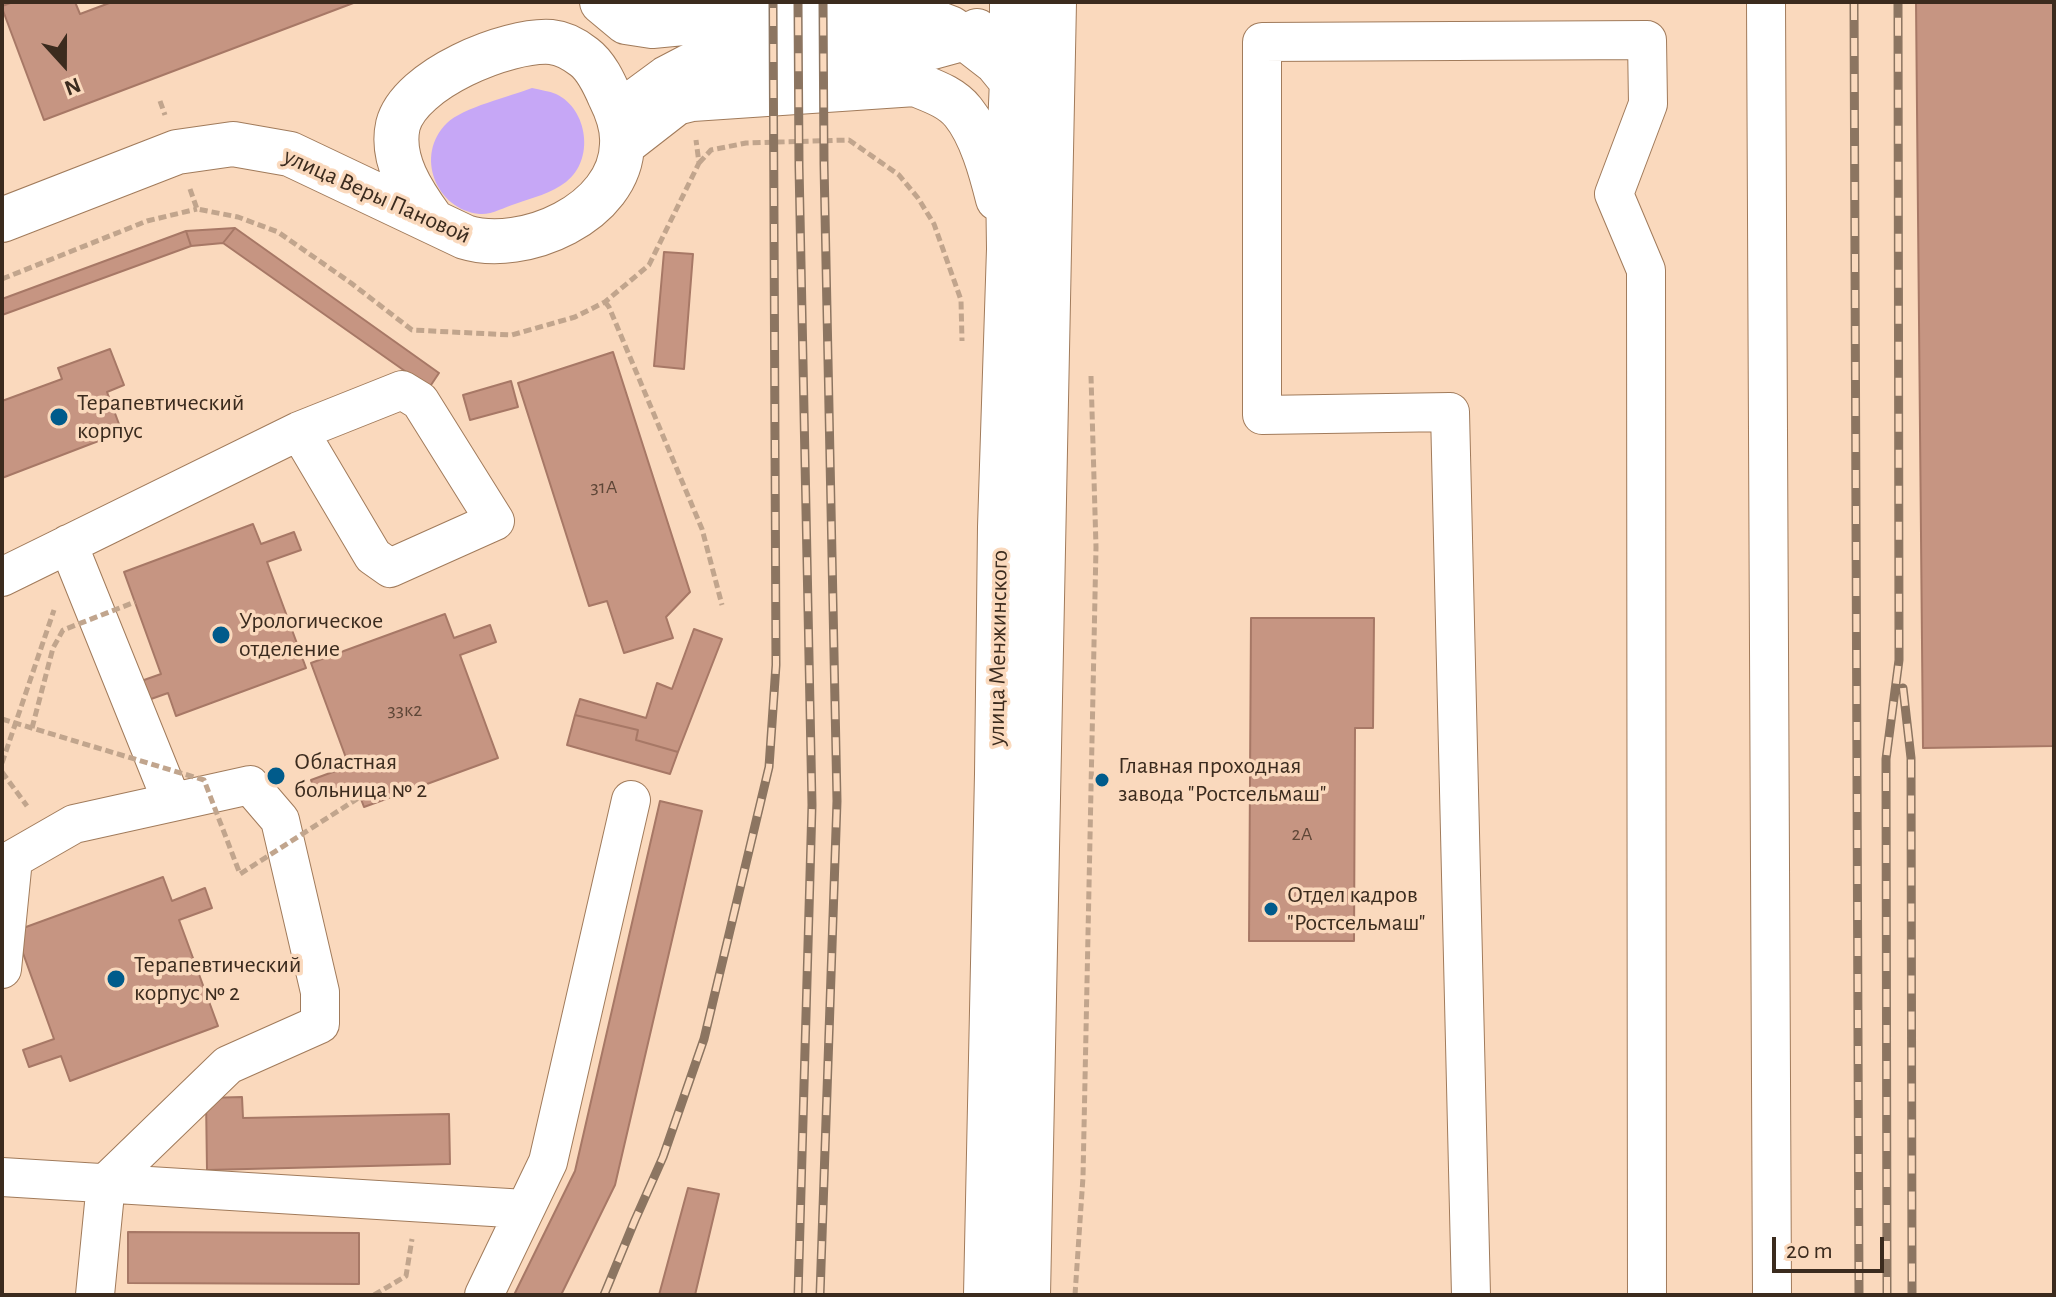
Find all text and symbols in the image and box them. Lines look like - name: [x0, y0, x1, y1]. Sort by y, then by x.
- north arrow: [24, 24, 104, 104]
- text: N: [62, 73, 84, 99]
- street label: улица Веры Пановой: [279, 142, 475, 250]
- place label: Терапевтический корпус: [77, 389, 244, 445]
- marker: Терапевтический корпус: [48, 406, 70, 428]
- house number: 31А: [591, 475, 617, 499]
- street label: улица Менжинского: [982, 550, 1014, 746]
- place label: Урологическое отделение: [239, 607, 383, 663]
- marker: Урологическое отделение: [210, 624, 232, 646]
- house number: 33к2: [388, 698, 422, 722]
- place label: Областная больница № 2: [294, 748, 427, 804]
- place label: Главная проходная завода "Ростсельмаш": [1118, 752, 1326, 808]
- marker: Областная больница № 2: [265, 765, 287, 787]
- marker: Главная проходная завода "Ростсельмаш": [1093, 771, 1111, 789]
- house number: 2А: [1292, 822, 1312, 846]
- place label: Отдел кадров "Ростсельмаш": [1287, 881, 1426, 937]
- marker: Отдел кадров "Ростсельмаш": [1262, 900, 1280, 918]
- place label: Терапевтический корпус № 2: [134, 951, 301, 1007]
- marker: Терапевтический корпус № 2: [105, 968, 127, 990]
- scale bar: [1776, 1221, 1888, 1271]
- text: 20 m: [1786, 1239, 1833, 1263]

